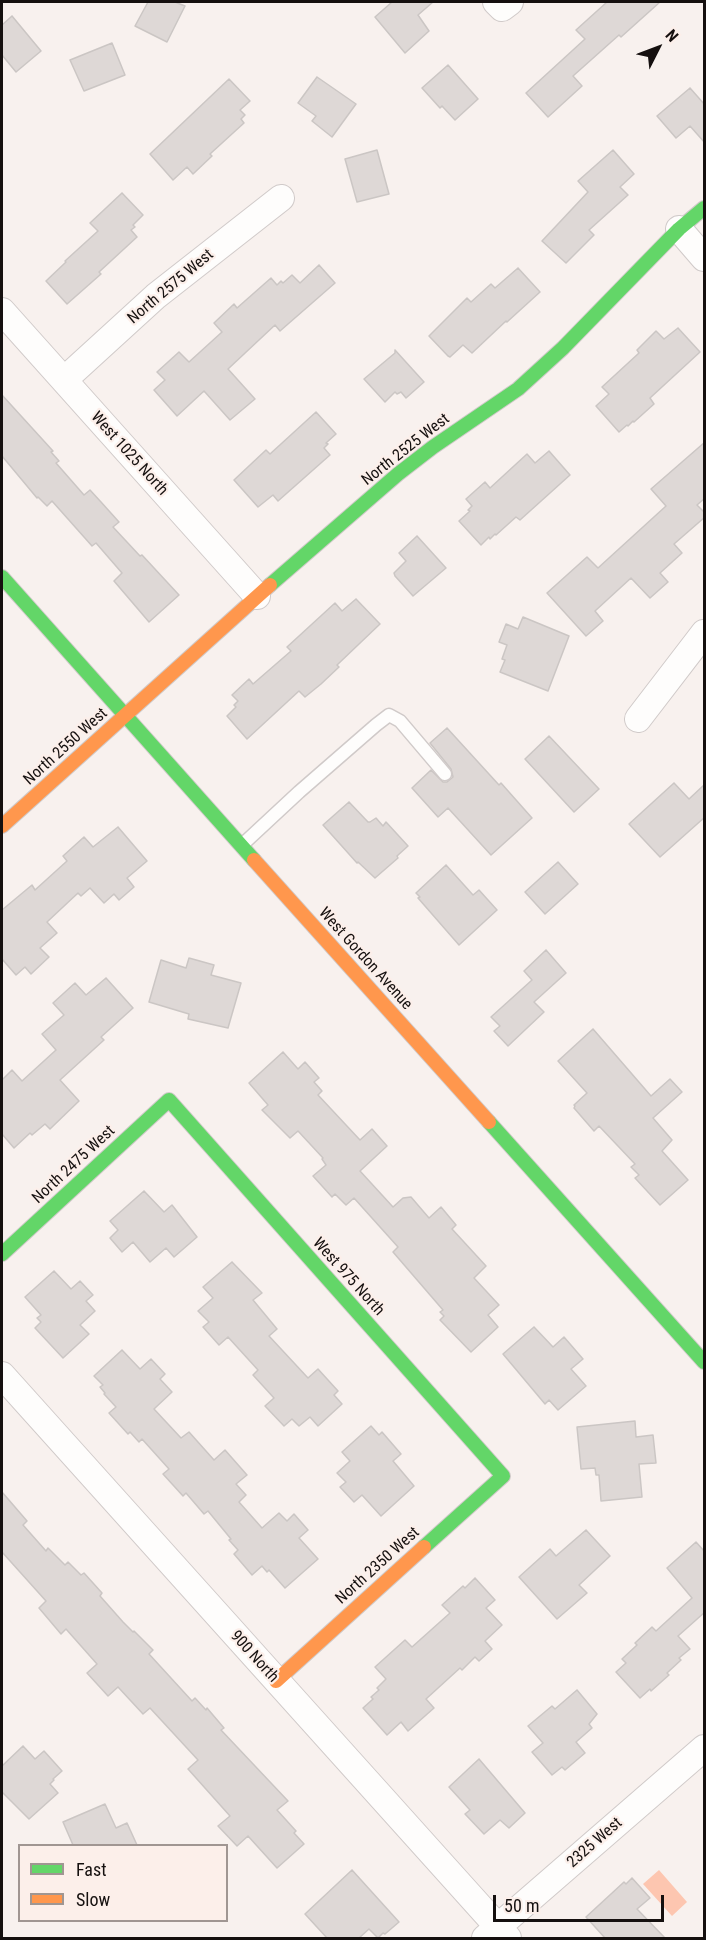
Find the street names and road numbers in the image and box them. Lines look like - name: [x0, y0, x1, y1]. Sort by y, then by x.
- street label: North 2575 West: [124, 246, 218, 328]
- street label: West 1025 North: [86, 408, 172, 500]
- street label: North 2525 West: [358, 410, 454, 490]
- street label: North 2550 West: [20, 704, 112, 790]
- street label: West Gordon Avenue: [314, 904, 416, 1014]
- street label: North 2475 West: [29, 1122, 119, 1208]
- street label: West 975 North: [308, 1234, 388, 1320]
- street label: North 2350 West: [332, 1523, 424, 1609]
- street label: 900 North: [226, 1627, 282, 1687]
- street label: 2325 West: [564, 1814, 626, 1872]

